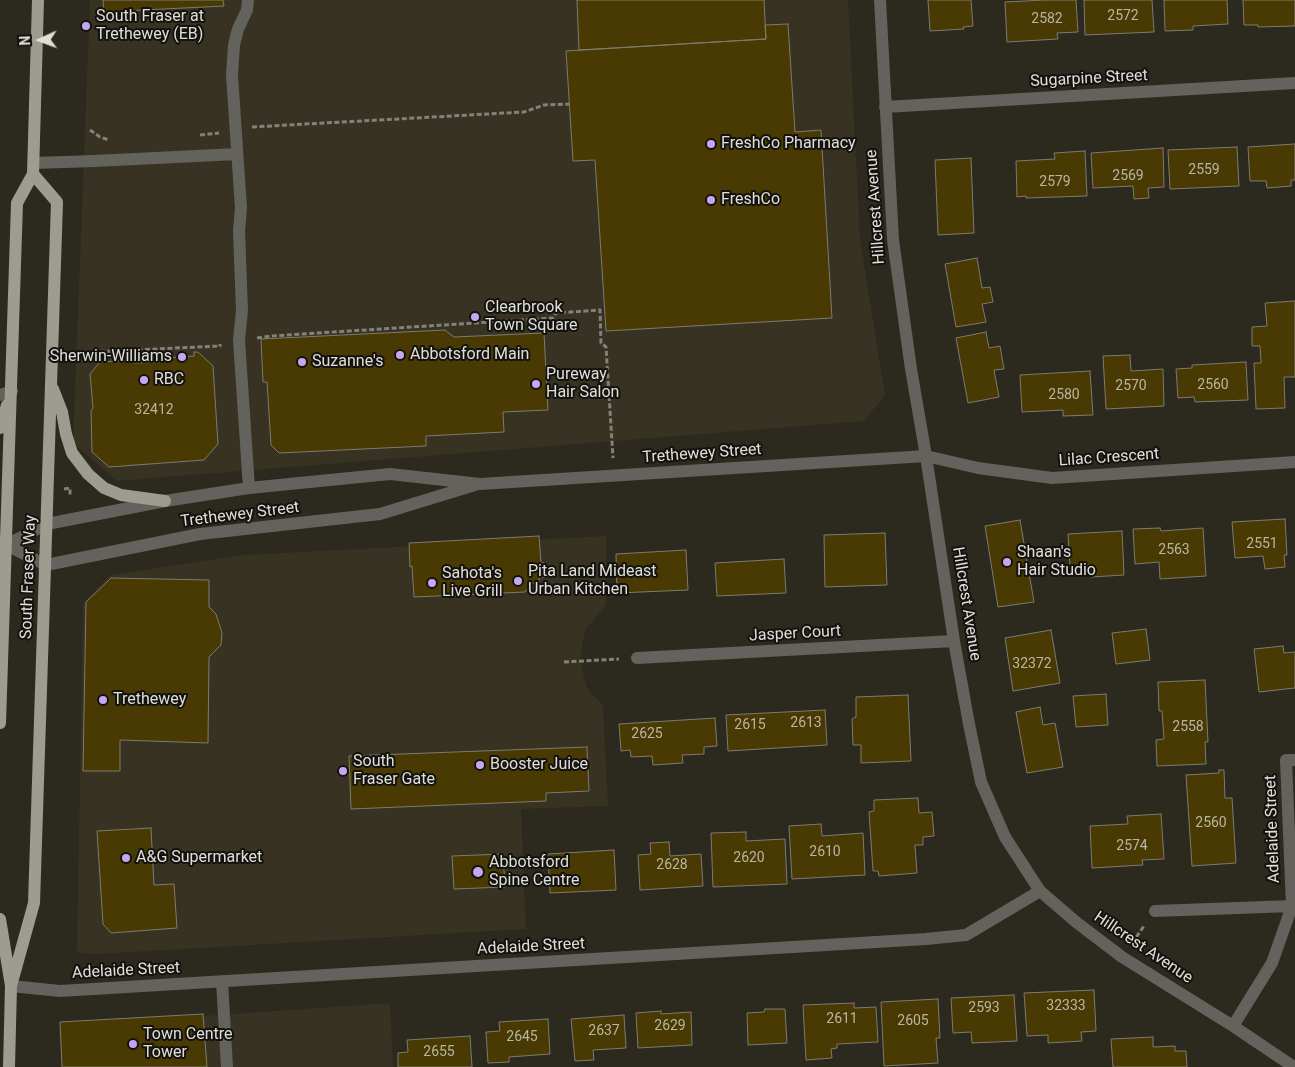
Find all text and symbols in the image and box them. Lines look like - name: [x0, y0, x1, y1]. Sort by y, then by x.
- place label: South Fraser at Trethewey (EB): [96, 7, 204, 45]
- house number: 2572: [1107, 8, 1139, 24]
- house number: 2582: [1031, 11, 1063, 27]
- north arrow: [15, 15, 65, 65]
- marker: South Fraser at Trethewey (EB): [80, 20, 92, 32]
- text: N: [17, 35, 33, 46]
- street label: Sugarpine Street: [1030, 66, 1148, 92]
- place label: FreshCo Pharmacy: [721, 134, 856, 154]
- marker: FreshCo Pharmacy: [705, 138, 717, 150]
- street label: Hillcrest Avenue: [862, 149, 890, 265]
- house number: 2559: [1188, 162, 1220, 178]
- house number: 2569: [1112, 168, 1144, 184]
- house number: 2579: [1039, 174, 1071, 190]
- place label: FreshCo: [721, 190, 780, 210]
- marker: FreshCo: [705, 194, 717, 206]
- place label: Clearbrook Town Square: [485, 298, 578, 336]
- marker: Clearbrook Town Square: [469, 311, 481, 323]
- place label: Abbotsford Main: [410, 345, 529, 365]
- place label: Sherwin-Williams: [50, 347, 172, 367]
- marker: Abbotsford Main: [394, 349, 406, 361]
- marker: Sherwin-Williams: [176, 351, 188, 363]
- place label: Suzanne's: [312, 352, 383, 372]
- marker: Suzanne's: [296, 356, 308, 368]
- place label: Pureway Hair Salon: [546, 365, 619, 403]
- place label: RBC: [154, 370, 184, 390]
- marker: RBC: [138, 374, 150, 386]
- house number: 2560: [1197, 377, 1229, 393]
- marker: Pureway Hair Salon: [530, 378, 542, 390]
- house number: 2570: [1115, 378, 1147, 394]
- house number: 2580: [1048, 387, 1080, 403]
- house number: 32412: [134, 402, 174, 418]
- street label: Trethewey Street: [642, 440, 762, 468]
- street label: Lilac Crescent: [1058, 445, 1160, 471]
- street label: Trethewey Street: [180, 498, 300, 532]
- street label: South Fraser Way: [17, 515, 41, 639]
- house number: 2551: [1246, 536, 1278, 552]
- house number: 2563: [1158, 542, 1190, 558]
- place label: Shaan's Hair Studio: [1017, 543, 1096, 581]
- street label: Hillcrest Avenue: [948, 546, 984, 662]
- marker: Shaan's Hair Studio: [1001, 556, 1013, 568]
- place label: Pita Land Mideast Urban Kitchen: [528, 562, 657, 600]
- place label: Sahota's Live Grill: [442, 564, 503, 602]
- marker: Pita Land Mideast Urban Kitchen: [512, 575, 524, 587]
- marker: Sahota's Live Grill: [426, 577, 438, 589]
- street label: Jasper Court: [749, 622, 841, 646]
- house number: 32372: [1012, 656, 1052, 672]
- place label: Trethewey: [113, 690, 186, 710]
- marker: Trethewey: [97, 694, 109, 706]
- house number: 2613: [790, 715, 822, 731]
- house number: 2615: [734, 717, 766, 733]
- house number: 2558: [1172, 719, 1204, 735]
- house number: 2625: [631, 726, 663, 742]
- place label: South Fraser Gate: [353, 752, 435, 790]
- place label: Booster Juice: [490, 755, 588, 775]
- marker: Booster Juice: [474, 759, 486, 771]
- marker: South Fraser Gate: [337, 765, 349, 777]
- street label: Adelaide Street: [1262, 775, 1284, 883]
- house number: 2560: [1195, 815, 1227, 831]
- house number: 2574: [1116, 838, 1148, 854]
- house number: 2610: [809, 844, 841, 860]
- place label: A&G Supermarket: [136, 848, 262, 868]
- house number: 2620: [733, 850, 765, 866]
- marker: A&G Supermarket: [120, 852, 132, 864]
- place label: Abbotsford Spine Centre: [489, 853, 579, 891]
- house number: 2628: [656, 857, 688, 873]
- marker: Abbotsford Spine Centre: [471, 865, 485, 879]
- street label: Hillcrest Avenue: [1090, 908, 1196, 988]
- street label: Adelaide Street: [477, 935, 585, 959]
- street label: Adelaide Street: [72, 959, 180, 983]
- house number: 32333: [1046, 998, 1086, 1014]
- house number: 2593: [968, 1000, 1000, 1016]
- house number: 2611: [826, 1011, 858, 1027]
- house number: 2605: [897, 1013, 929, 1029]
- house number: 2629: [654, 1018, 686, 1034]
- house number: 2637: [588, 1023, 620, 1039]
- place label: Town Centre Tower: [143, 1025, 232, 1063]
- house number: 2645: [506, 1029, 538, 1045]
- marker: Town Centre Tower: [127, 1038, 139, 1050]
- house number: 2655: [423, 1044, 455, 1060]

